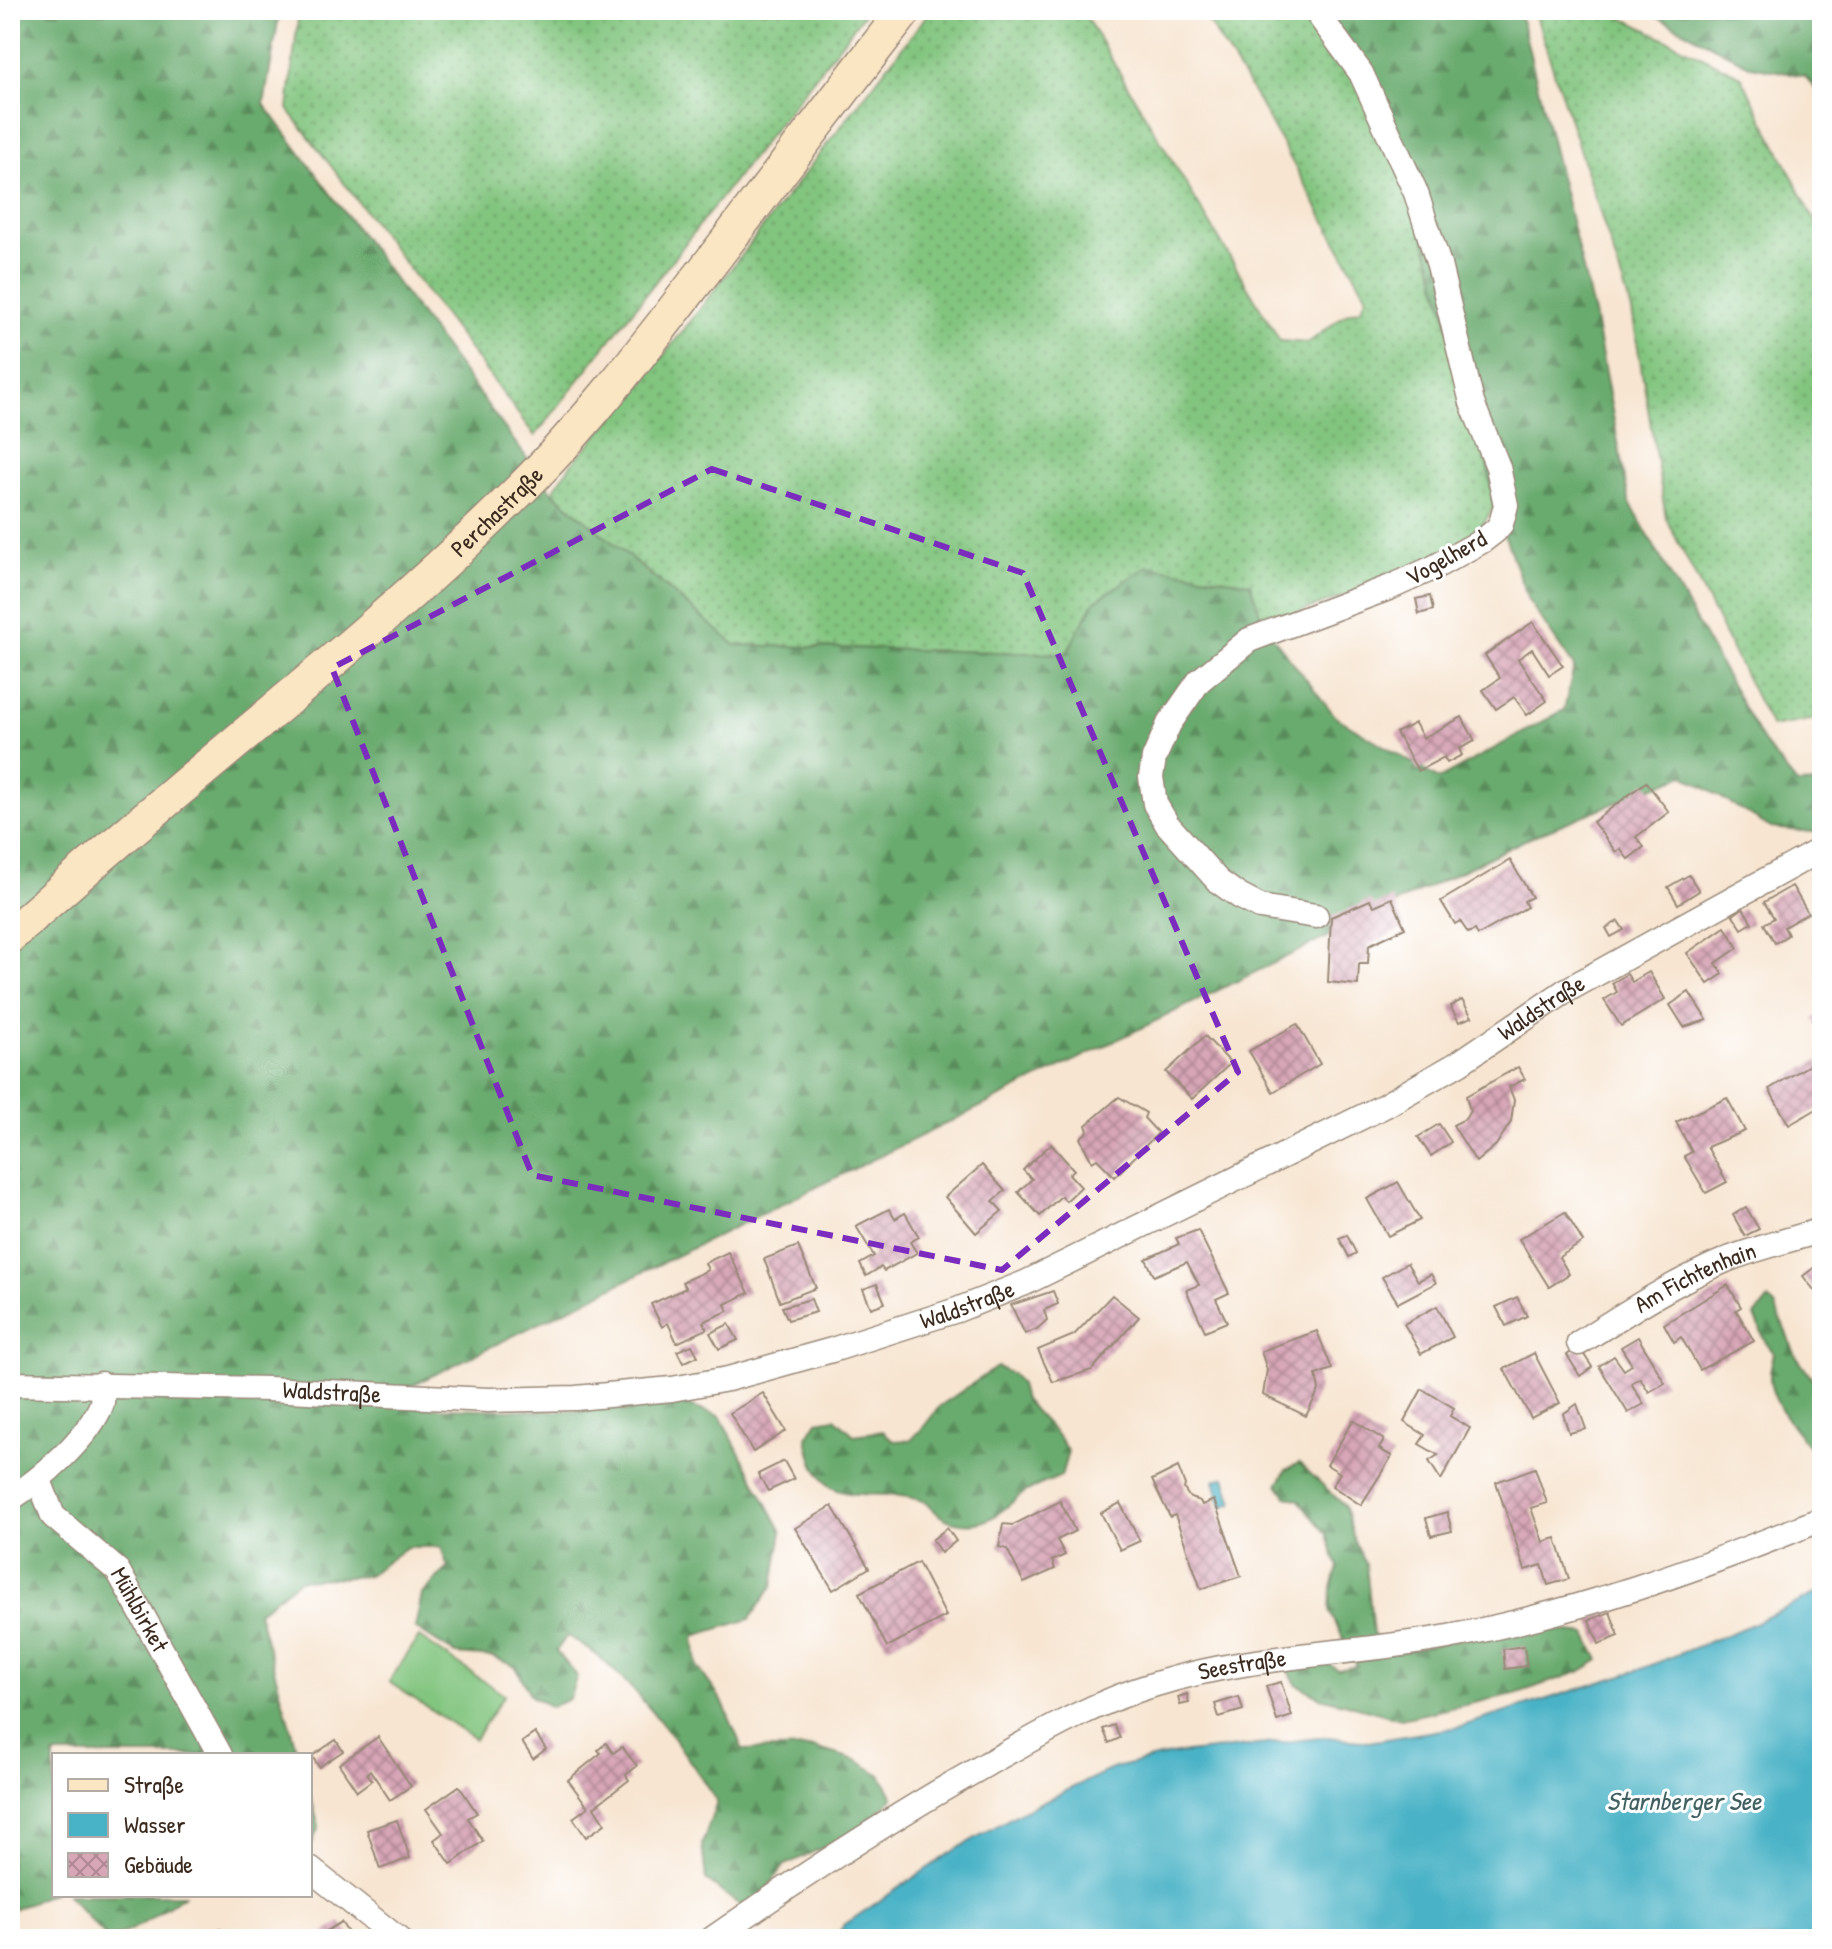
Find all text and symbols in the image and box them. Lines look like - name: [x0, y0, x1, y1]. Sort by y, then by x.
- street label: Perchastraße: [443, 459, 550, 564]
- street label: Vogelherd: [1399, 522, 1492, 592]
- street label: Waldstraße: [1491, 966, 1590, 1047]
- street label: Am Fichtenhain: [1628, 1234, 1760, 1320]
- street label: Waldstraße: [916, 1272, 1019, 1336]
- street label: Waldstraße: [282, 1373, 382, 1410]
- street label: Mühlbirket: [104, 1561, 177, 1658]
- street label: Seestraße: [1195, 1641, 1288, 1687]
- legend: [52, 1753, 312, 1897]
- text: Straße: [124, 1768, 185, 1800]
- water label: Starnberger See: [1607, 1783, 1763, 1819]
- text: Wasser: [124, 1808, 185, 1840]
- text: Gebäude: [124, 1848, 193, 1880]

